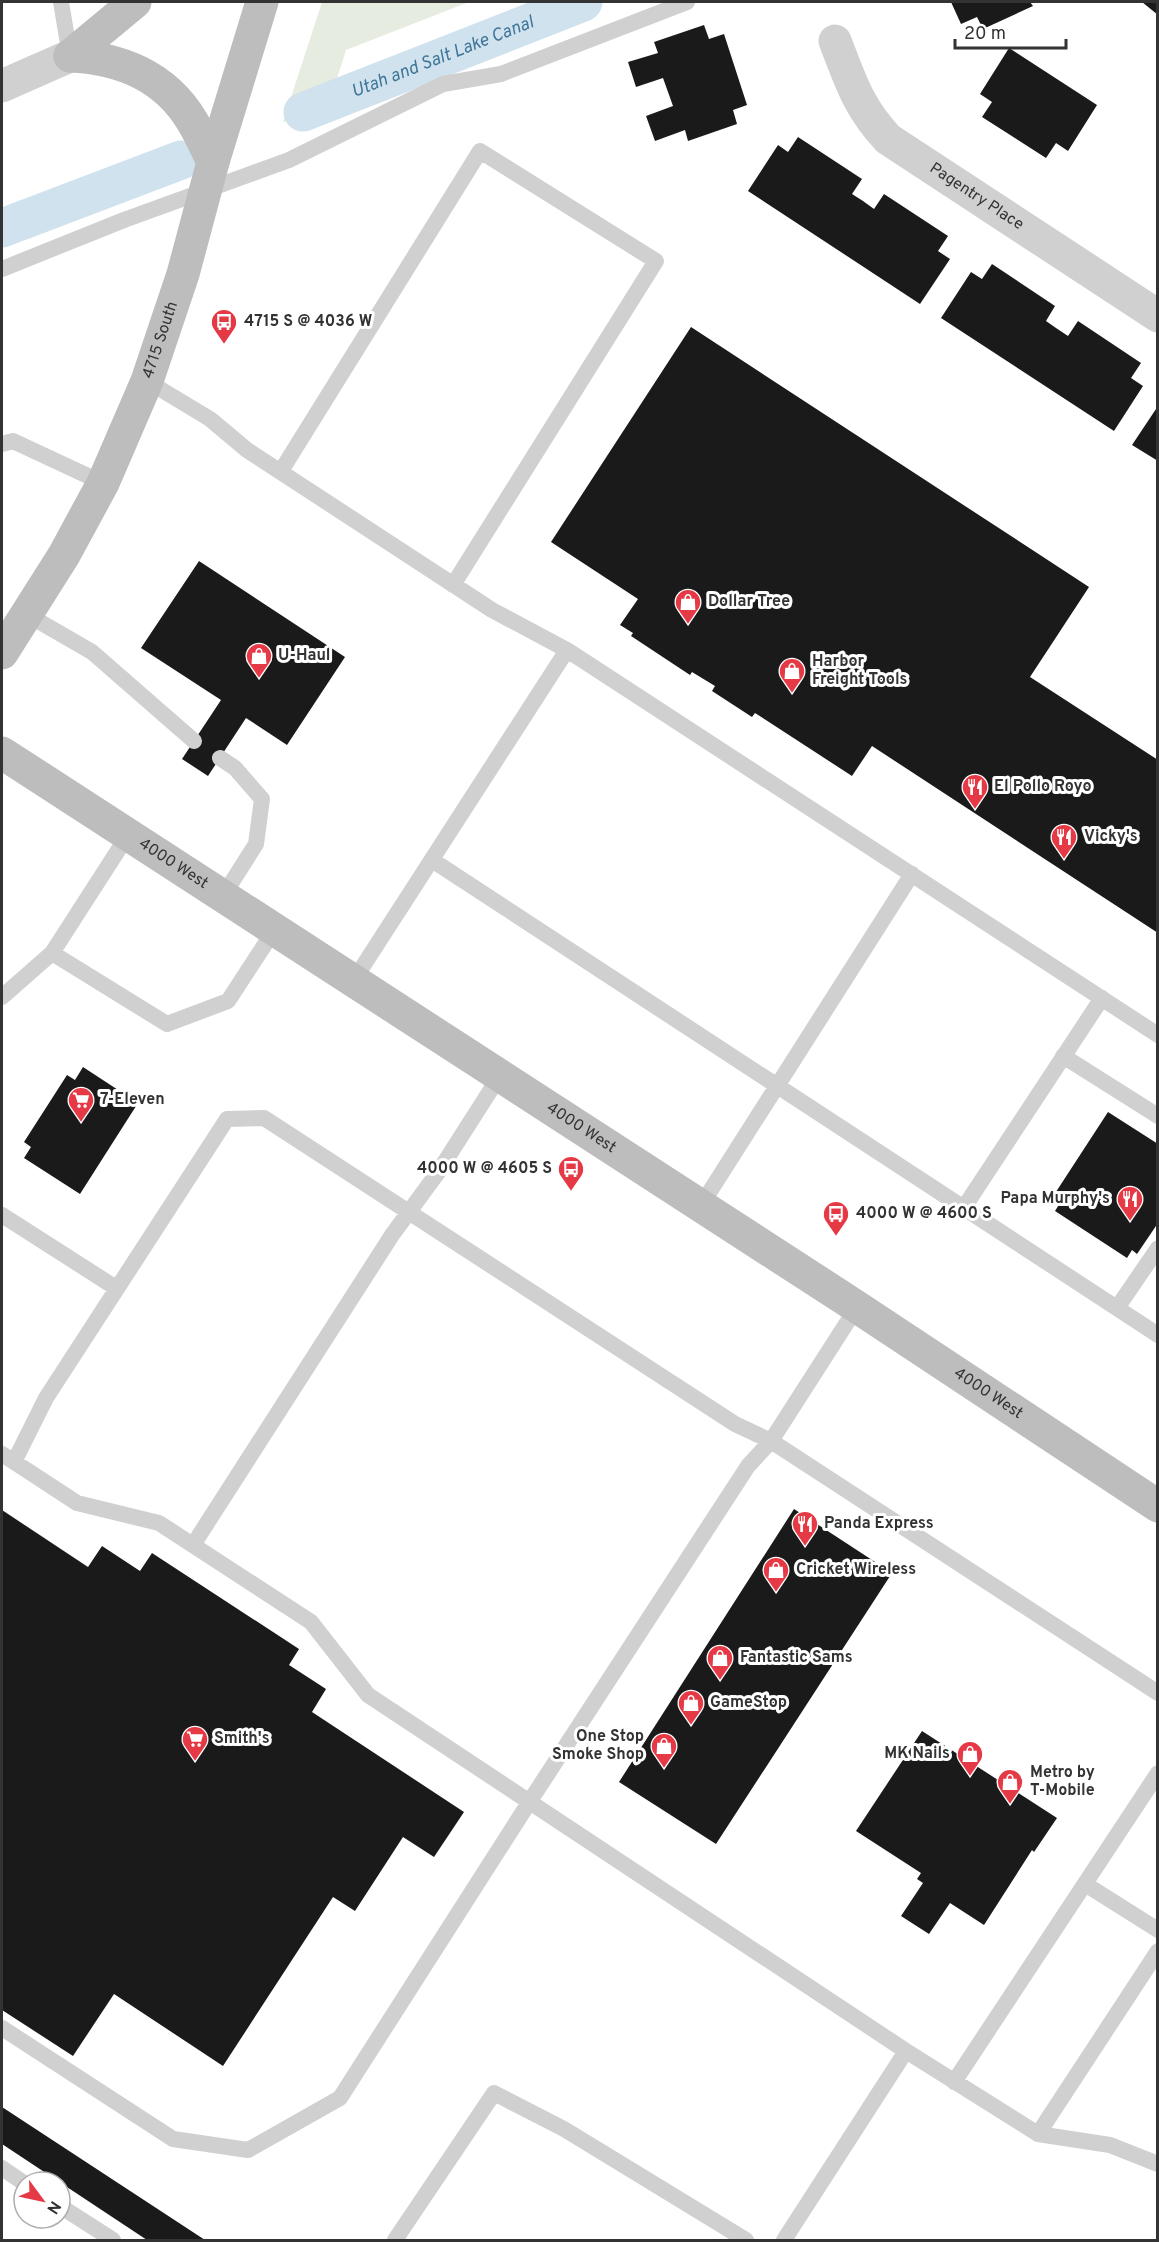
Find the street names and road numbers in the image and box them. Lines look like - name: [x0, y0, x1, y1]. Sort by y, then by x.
- street label: Pagentry Place: [925, 159, 1027, 235]
- street label: 4715 South: [138, 299, 183, 381]
- street label: 4000 West: [135, 834, 212, 894]
- street label: 4000 West: [542, 1098, 620, 1158]
- street label: 4000 West: [950, 1364, 1027, 1424]

